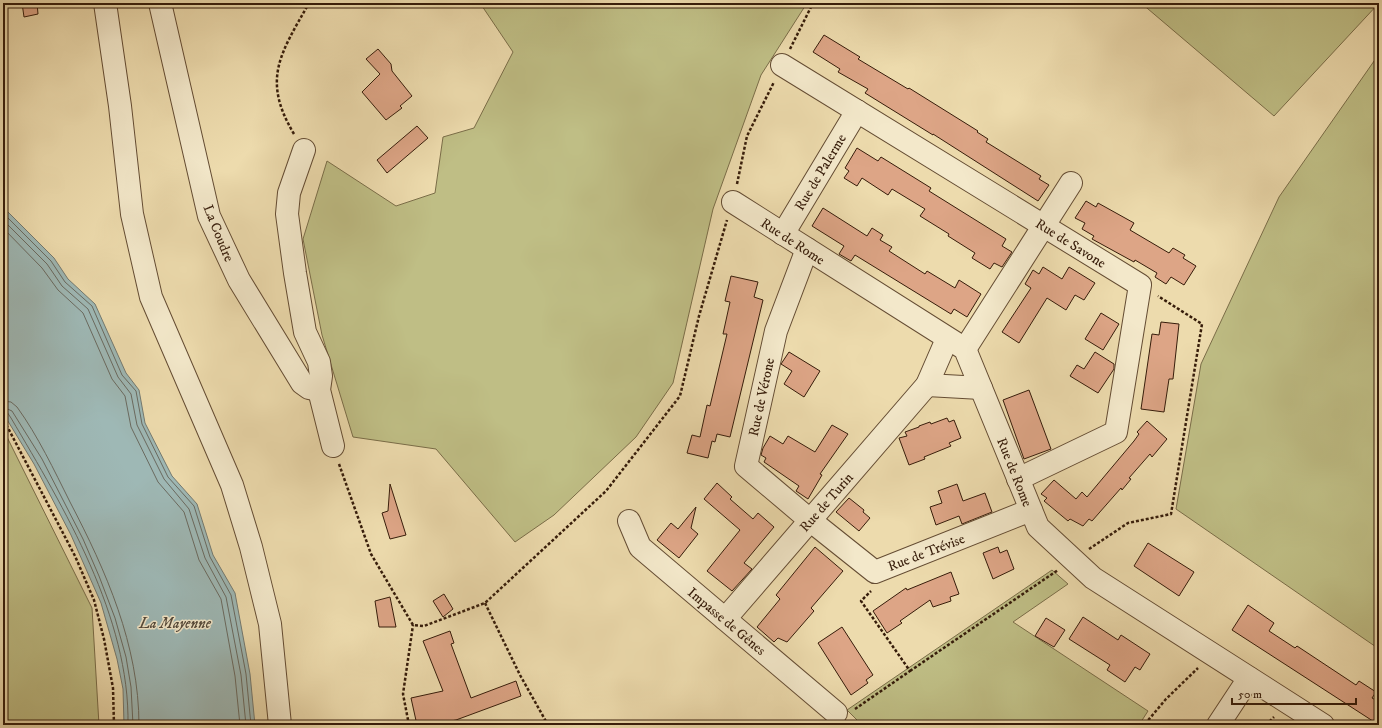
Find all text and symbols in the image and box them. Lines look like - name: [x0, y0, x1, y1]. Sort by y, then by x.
- street label: Rue de Palerme: [791, 131, 851, 214]
- street label: La Coudre: [199, 202, 238, 265]
- street label: Rue de Rome: [757, 214, 828, 269]
- street label: Rue de Savone: [1032, 215, 1109, 273]
- street label: Rue de Vérone: [745, 356, 779, 438]
- street label: Rue de Rome: [992, 435, 1036, 510]
- street label: Rue de Turin: [796, 469, 858, 536]
- street label: Rue de Trévise: [885, 530, 968, 576]
- street label: Impasse de Gênes: [684, 584, 769, 660]
- water label: La Mayenne: [138, 614, 212, 633]
- scale bar: [1232, 680, 1356, 706]
- text: 50 m: [1238, 687, 1262, 702]

